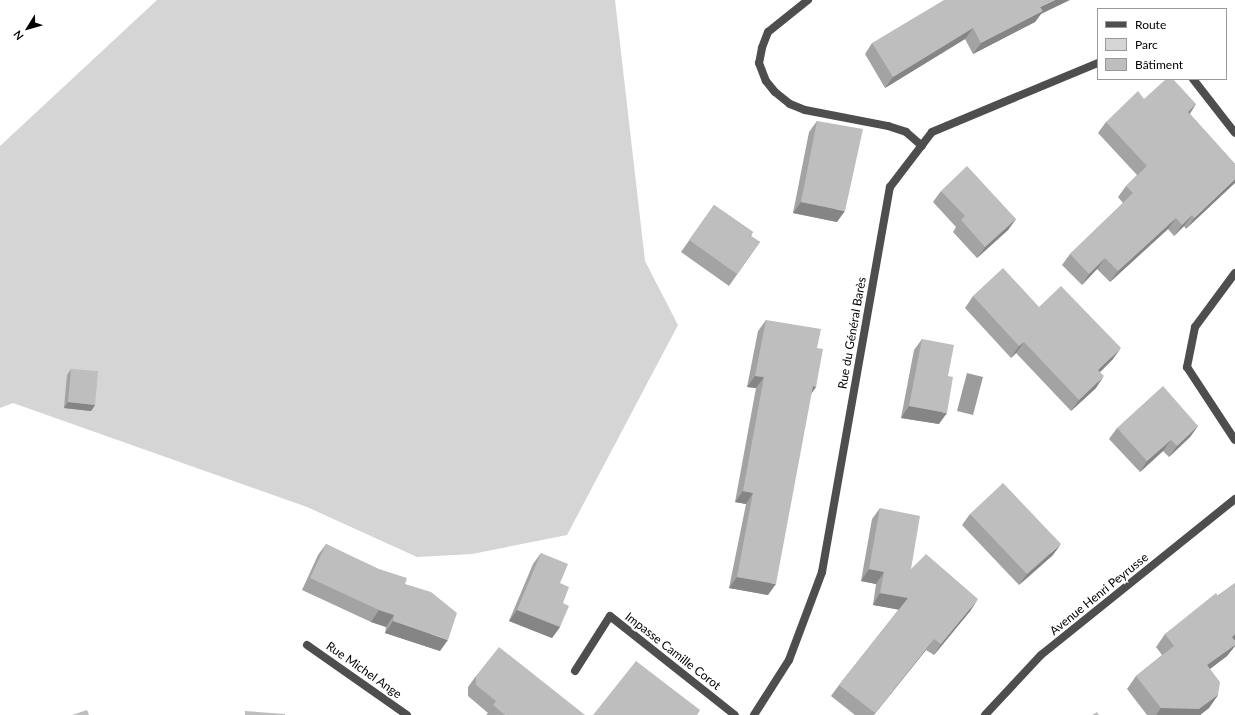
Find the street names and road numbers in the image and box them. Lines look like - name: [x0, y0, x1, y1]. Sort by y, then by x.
- street label: Rue du Général Barès: [835, 276, 869, 390]
- street label: Avenue Henri Peyrusse: [1047, 550, 1151, 638]
- street label: Impasse Camille Corot: [622, 609, 724, 693]
- street label: Rue Michel Ange: [323, 639, 405, 701]

